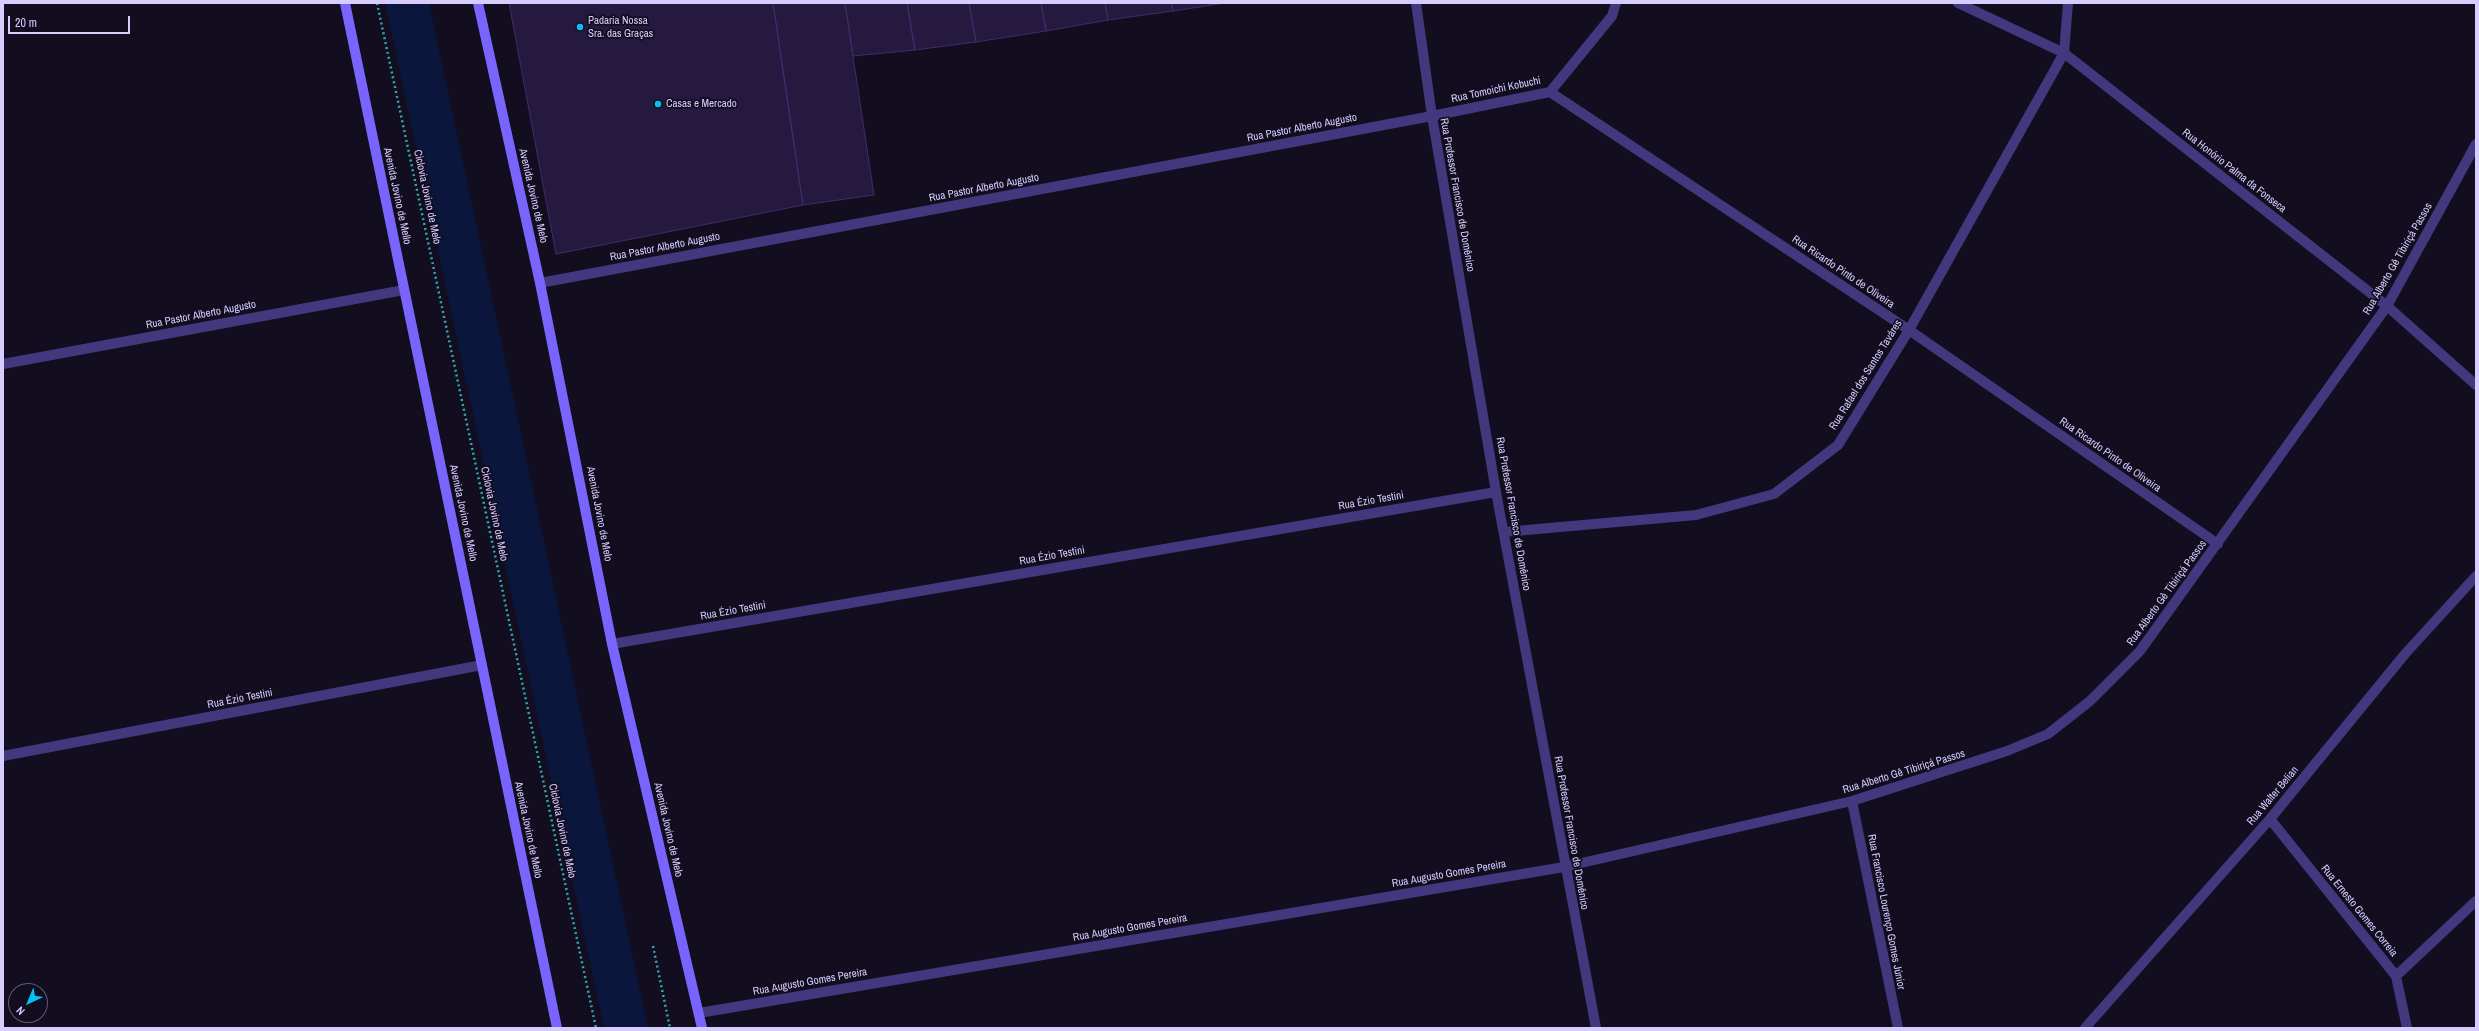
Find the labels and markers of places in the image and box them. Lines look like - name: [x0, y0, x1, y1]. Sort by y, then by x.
- place label: Padaria Nossa Sra. das Graças: [588, 14, 653, 40]
- marker: Padaria Nossa Sra. das Graças: [575, 22, 585, 32]
- place label: Casas e Mercado: [666, 97, 737, 111]
- marker: Casas e Mercado: [653, 99, 663, 109]

